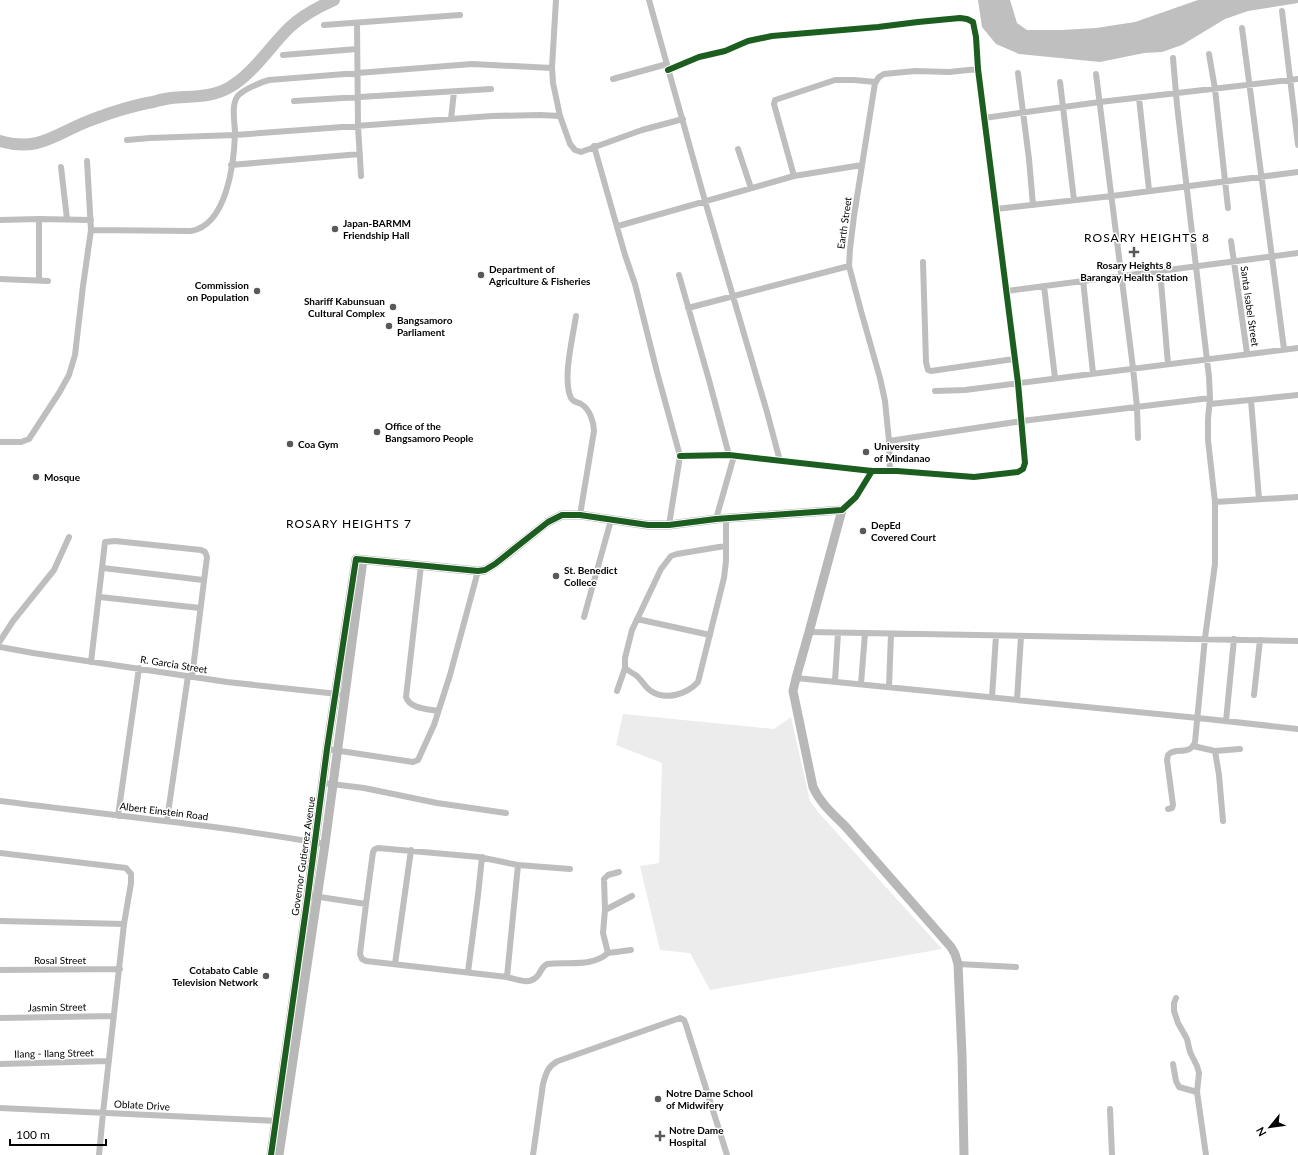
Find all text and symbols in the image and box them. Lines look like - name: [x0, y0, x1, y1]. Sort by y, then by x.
- street label: Earth Street: [834, 196, 854, 250]
- place label: Japan-BARMM Friendship Hall: [343, 217, 411, 241]
- marker: Japan-BARMM Friendship Hall: [330, 224, 340, 234]
- district label: ROSARY HEIGHTS 8: [1084, 230, 1210, 245]
- marker: Rosary Heights 8 Barangay Health Station: [1128, 246, 1140, 258]
- place label: Rosary Heights 8 Barangay Health Station: [1080, 259, 1188, 283]
- place label: Department of Agriculture & Fisheries: [488, 263, 591, 287]
- street label: Santa Isabel Street: [1238, 265, 1262, 347]
- marker: Department of Agriculture & Fisheries: [476, 270, 486, 280]
- place label: Commission on Population: [187, 279, 249, 303]
- marker: Commission on Population: [252, 286, 262, 296]
- place label: Shariff Kabunsuan Cultural Complex: [304, 295, 386, 319]
- marker: Shariff Kabunsuan Cultural Complex: [388, 302, 398, 312]
- place label: Bangsamoro Parliament: [397, 314, 453, 338]
- marker: Bangsamoro Parliament: [384, 321, 394, 331]
- place label: Office of the Bangsamoro People: [385, 420, 474, 444]
- marker: Office of the Bangsamoro People: [372, 427, 382, 437]
- place label: Coa Gym: [298, 438, 339, 450]
- marker: Coa Gym: [285, 439, 295, 449]
- place label: University of Mindanao: [874, 440, 930, 464]
- marker: University of Mindanao: [861, 447, 871, 457]
- place label: Mosque: [44, 471, 81, 483]
- marker: Mosque: [31, 472, 41, 482]
- district label: ROSARY HEIGHTS 7: [286, 516, 412, 531]
- place label: DepEd Covered Court: [871, 519, 936, 543]
- marker: DepEd Covered Court: [858, 526, 868, 536]
- place label: St. Benedict Collece: [564, 564, 618, 588]
- marker: St. Benedict Collece: [551, 571, 561, 581]
- street label: R. Garcia Street: [140, 653, 209, 675]
- street label: Governor Gutierrez Avenue: [289, 796, 317, 916]
- street label: Albert Einstein Road: [119, 800, 209, 822]
- street label: Rosal Street: [34, 954, 86, 966]
- place label: Cotabato Cable Television Network: [172, 964, 259, 988]
- marker: Cotabato Cable Television Network: [261, 971, 271, 981]
- street label: Jasmin Street: [28, 1000, 87, 1014]
- street label: Ilang - Ilang Street: [14, 1046, 94, 1060]
- place label: Notre Dame School of Midwifery: [666, 1087, 753, 1111]
- marker: Notre Dame School of Midwifery: [653, 1094, 663, 1104]
- street label: Oblate Drive: [114, 1098, 170, 1112]
- north arrow: [1250, 1107, 1290, 1147]
- scale bar: [10, 1121, 106, 1147]
- place label: Notre Dame Hospital: [669, 1124, 724, 1148]
- text: N: [1253, 1125, 1269, 1139]
- text: 100 m: [16, 1127, 50, 1142]
- marker: Notre Dame Hospital: [654, 1130, 666, 1142]

